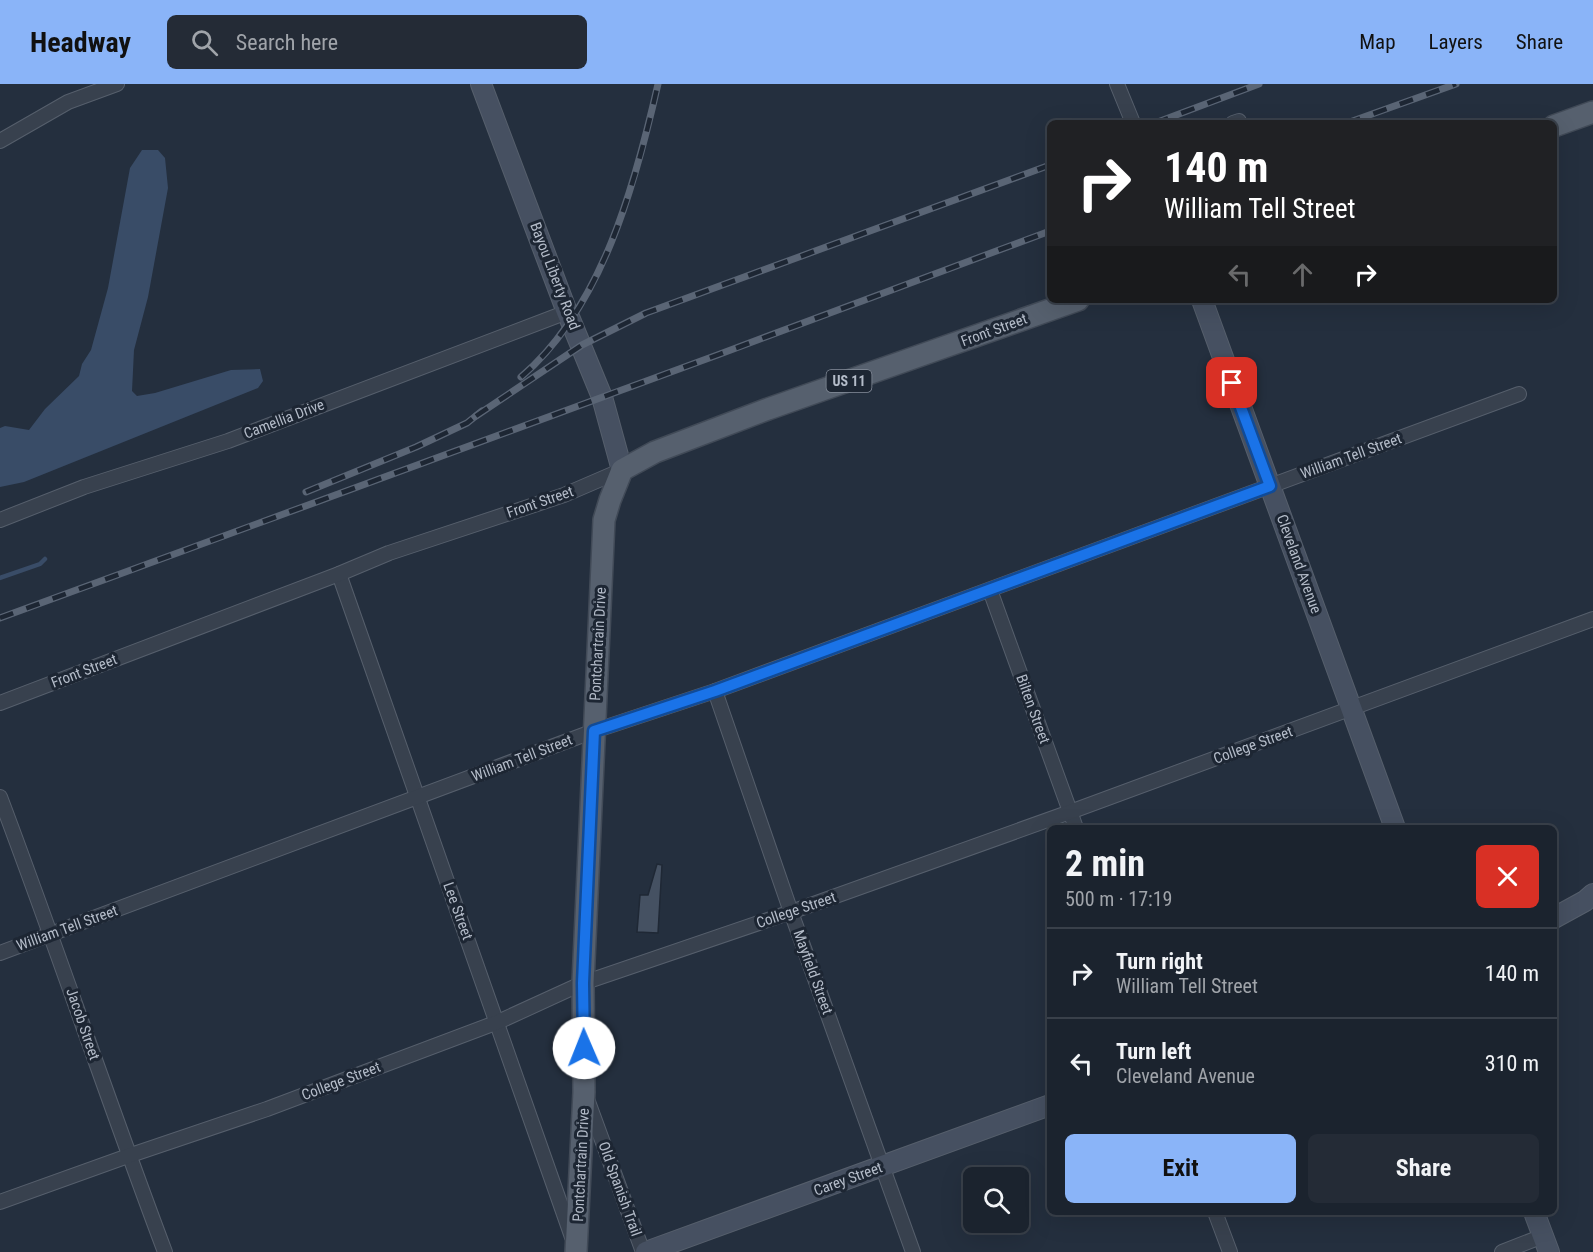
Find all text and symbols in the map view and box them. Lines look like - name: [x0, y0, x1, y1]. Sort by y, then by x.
- search box: [167, 15, 587, 69]
- text: Headway: [30, 26, 131, 59]
- icon: search: [188, 26, 221, 59]
- text: Search here: [236, 30, 338, 55]
- text: Map: [1359, 30, 1396, 54]
- text: Layers: [1429, 30, 1483, 54]
- text: Share: [1516, 30, 1563, 54]
- text: 140 m: [1164, 143, 1269, 192]
- icon: right: [1065, 144, 1143, 222]
- text: William Tell Street: [1164, 193, 1356, 225]
- street label: Bayou Liberty Road: [526, 220, 584, 332]
- icon: left: [1223, 258, 1256, 291]
- icon: ahead: [1286, 258, 1319, 291]
- icon: right: [1349, 258, 1382, 291]
- street label: Front Street: [958, 310, 1030, 350]
- pin: [1206, 357, 1257, 408]
- icon: arrive: [1215, 366, 1248, 399]
- road number: US 11: [826, 370, 872, 392]
- street label: Camellia Drive: [241, 395, 327, 443]
- street label: William Tell Street: [1298, 429, 1404, 483]
- street label: Front Street: [504, 482, 576, 522]
- street label: Cleveland Avenue: [1273, 512, 1325, 616]
- street label: Pontchartrain Drive: [586, 587, 610, 701]
- street label: Front Street: [48, 650, 120, 692]
- street label: Bilten Street: [1012, 672, 1054, 746]
- street label: College Street: [1211, 722, 1295, 768]
- street label: William Tell Street: [469, 731, 575, 785]
- text: 2 min: [1065, 843, 1145, 885]
- button: close: [1476, 845, 1539, 908]
- street label: Lee Street: [439, 880, 477, 942]
- text: 500 m · 17:19: [1065, 887, 1172, 911]
- street label: College Street: [754, 888, 838, 932]
- street label: William Tell Street: [14, 901, 120, 955]
- street label: Mayfield Street: [789, 927, 837, 1017]
- text: Turn right: [1116, 949, 1203, 974]
- icon: right: [1065, 957, 1098, 990]
- text: 140 m: [1485, 961, 1539, 986]
- text: William Tell Street: [1116, 974, 1258, 998]
- street label: Jacob Street: [62, 986, 104, 1062]
- position arrow: [552, 1016, 616, 1080]
- text: Turn left: [1116, 1039, 1191, 1064]
- icon: left: [1065, 1047, 1098, 1080]
- text: 310 m: [1485, 1051, 1539, 1076]
- street label: College Street: [299, 1058, 383, 1104]
- text: Cleveland Avenue: [1116, 1064, 1255, 1088]
- street label: Pontchartrain Drive: [569, 1108, 593, 1222]
- button: Exit: [1065, 1134, 1296, 1203]
- button: Share: [1308, 1134, 1539, 1203]
- street label: Old Spanish Trail: [595, 1139, 645, 1239]
- street label: Carey Street: [811, 1158, 885, 1200]
- map controls: [963, 1167, 1029, 1233]
- button: search: [963, 1167, 1029, 1233]

